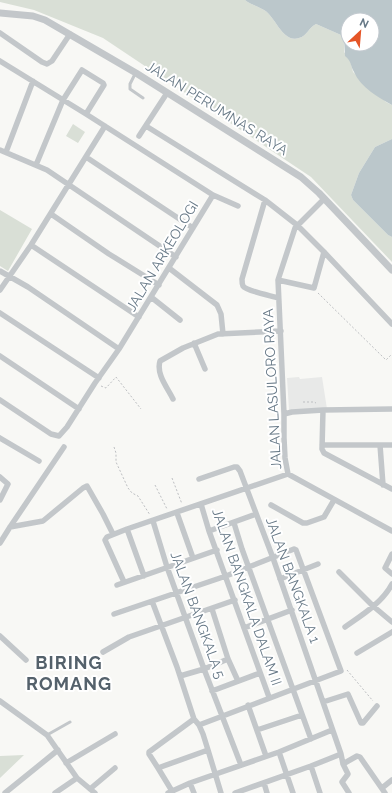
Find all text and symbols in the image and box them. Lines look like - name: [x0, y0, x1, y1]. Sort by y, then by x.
- north arrow: [340, 12, 380, 52]
- text: N: [358, 16, 371, 31]
- street label: JALAN PERUMNAS RAYA: [143, 58, 291, 159]
- street label: JALAN ARKEOLOGI: [123, 198, 201, 314]
- street label: JALAN LASULORO RAYA: [260, 308, 284, 470]
- street label: JALAN BANGKALA DALAM II: [209, 506, 285, 688]
- street label: JALAN BANGKALA 1: [263, 515, 323, 645]
- street label: JALAN BANGKALA 5: [168, 549, 229, 681]
- district label: BIRING ROMANG: [26, 652, 112, 694]

